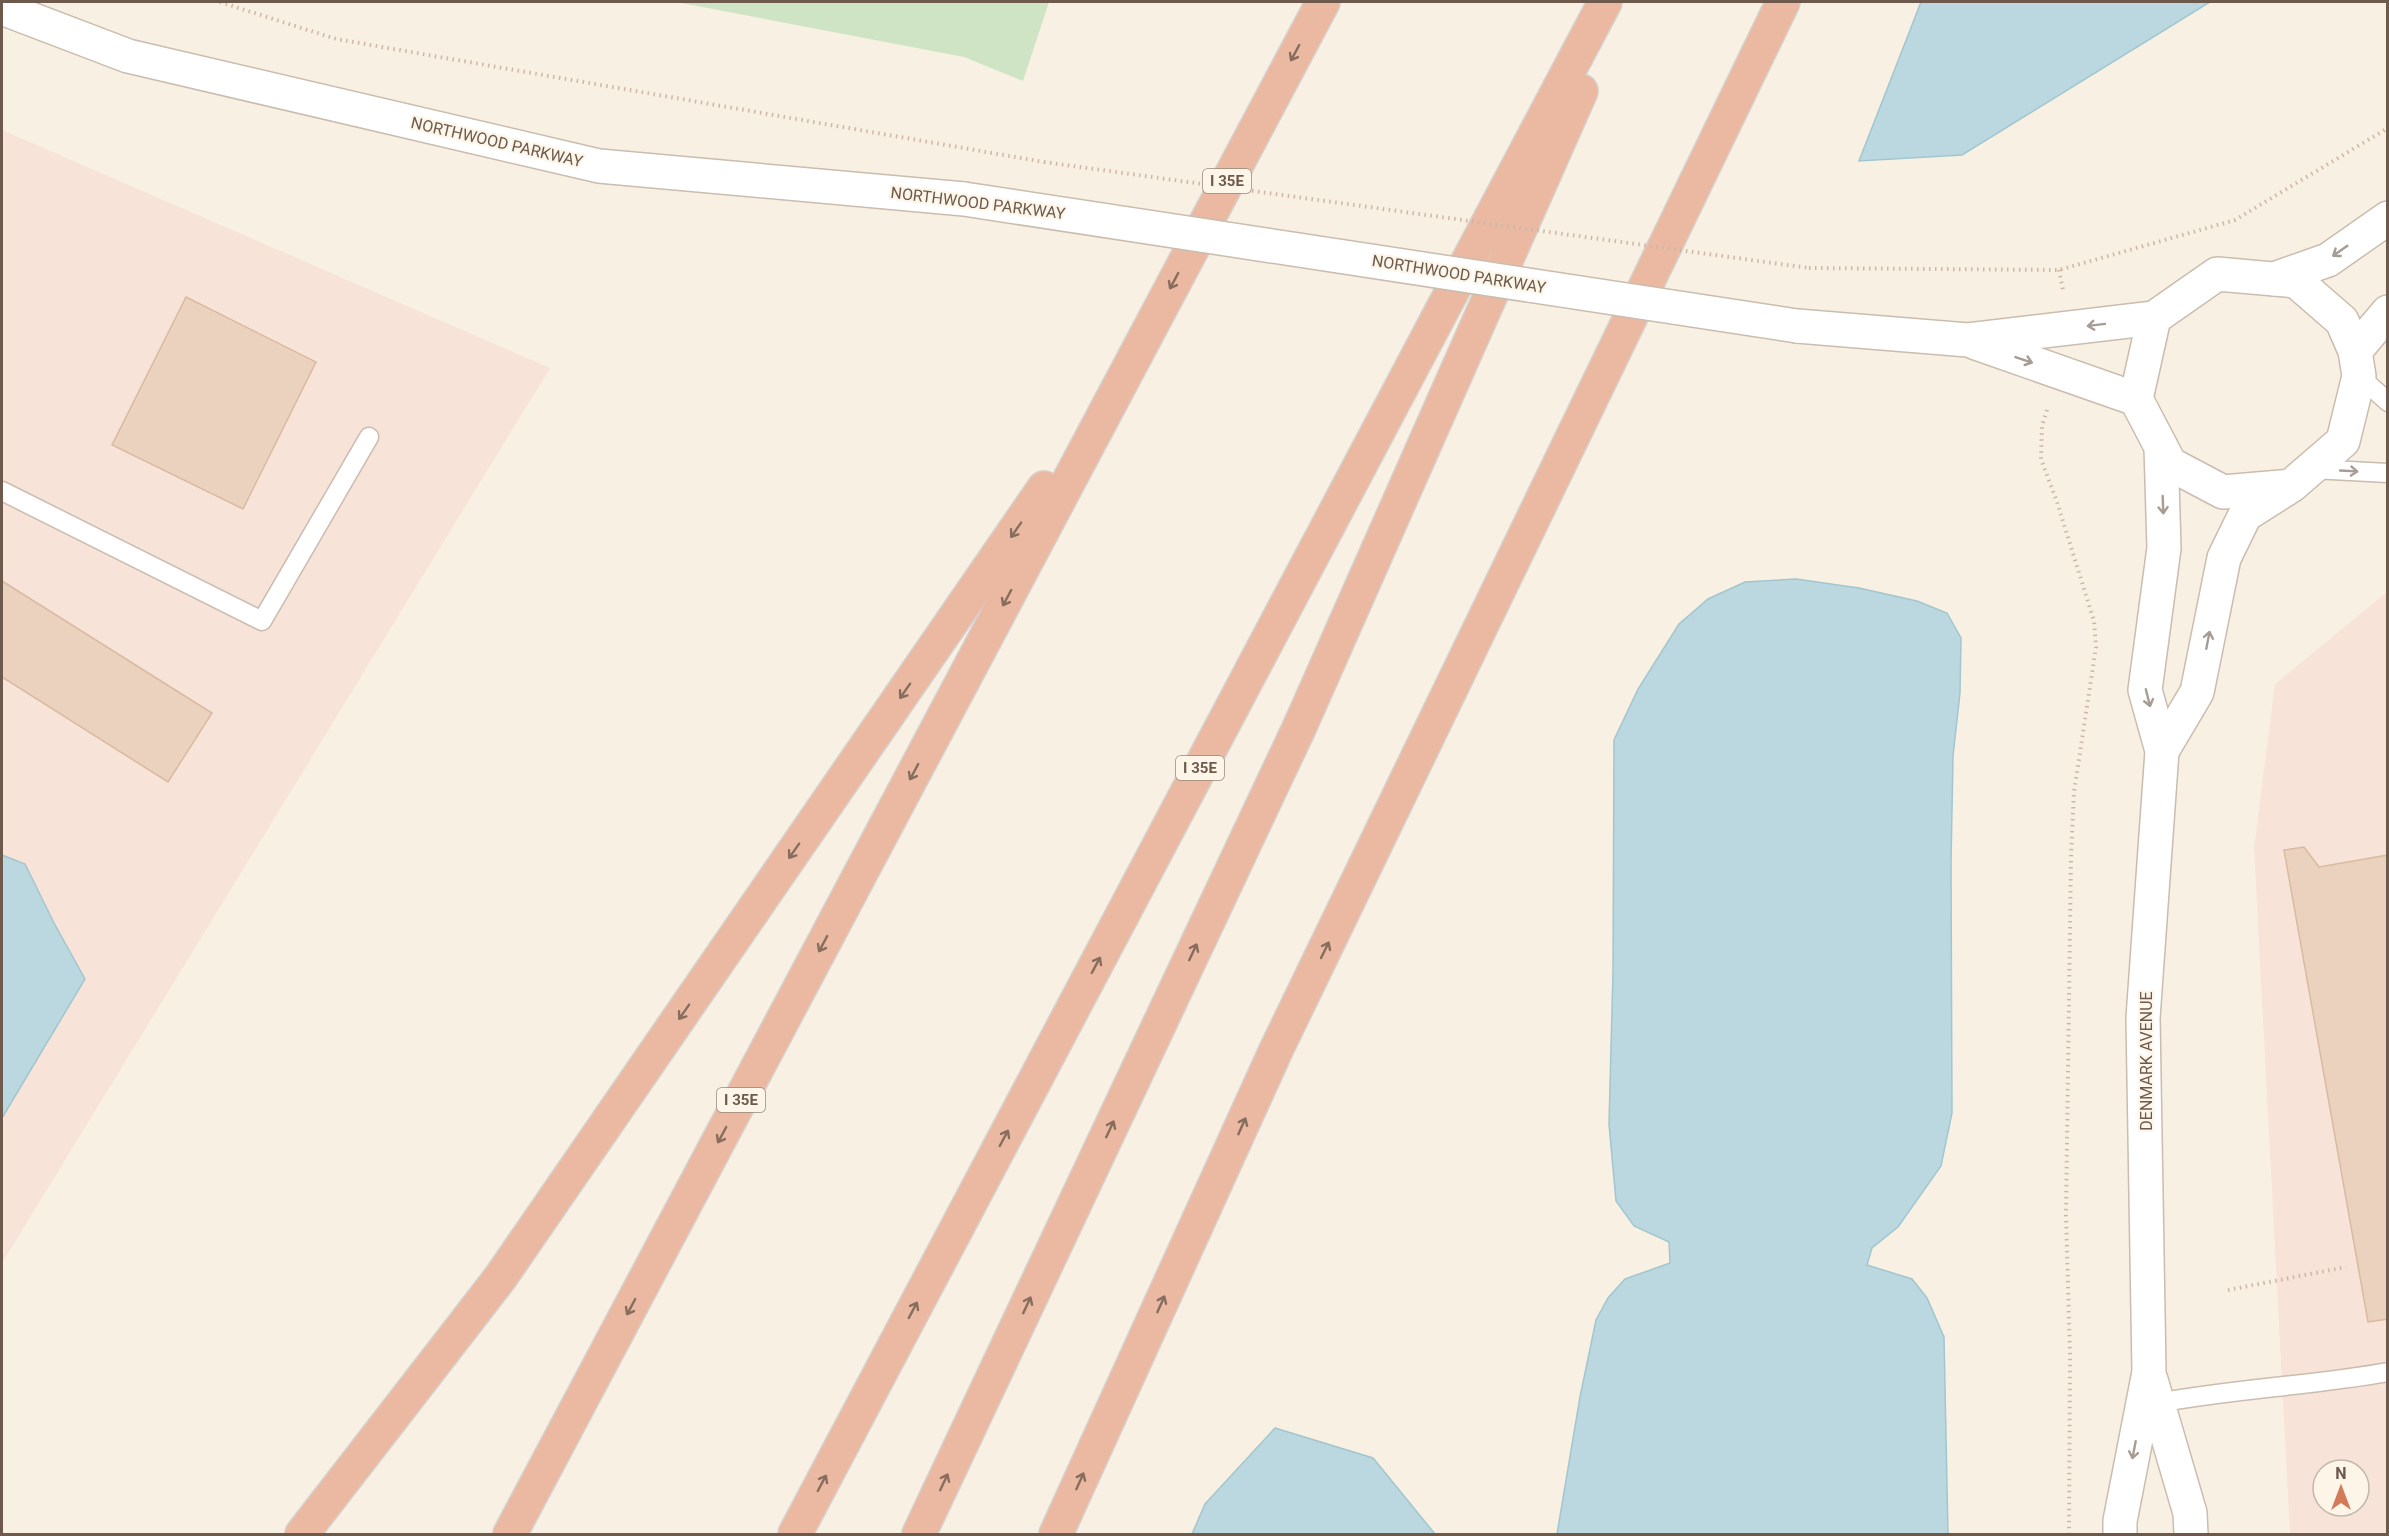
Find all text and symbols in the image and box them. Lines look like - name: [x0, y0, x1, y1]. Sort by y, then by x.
- one-way arrow: [1289, 44, 1301, 61]
- street label: NORTHWOOD PARKWAY: [409, 113, 585, 171]
- road number: I 35E: [1203, 169, 1251, 193]
- street label: NORTHWOOD PARKWAY: [890, 183, 1067, 223]
- one-way arrow: [2332, 245, 2348, 257]
- street label: NORTHWOOD PARKWAY: [1371, 251, 1548, 297]
- one-way arrow: [1168, 272, 1180, 290]
- one-way arrow: [2087, 320, 2107, 331]
- one-way arrow: [2014, 355, 2033, 366]
- one-way arrow: [2339, 465, 2359, 476]
- one-way arrow: [2157, 495, 2169, 515]
- one-way arrow: [1010, 521, 1022, 538]
- one-way arrow: [1001, 589, 1013, 606]
- one-way arrow: [2203, 630, 2214, 650]
- one-way arrow: [899, 682, 911, 698]
- one-way arrow: [2142, 689, 2154, 708]
- road number: I 35E: [1176, 756, 1224, 780]
- one-way arrow: [908, 763, 920, 781]
- one-way arrow: [788, 842, 800, 859]
- one-way arrow: [817, 935, 828, 953]
- one-way arrow: [1319, 941, 1331, 959]
- one-way arrow: [1188, 944, 1200, 962]
- one-way arrow: [1090, 957, 1102, 975]
- street label: DENMARK AVENUE: [2137, 991, 2156, 1131]
- one-way arrow: [678, 1003, 690, 1019]
- road number: I 35E: [717, 1088, 765, 1112]
- one-way arrow: [1236, 1118, 1248, 1136]
- one-way arrow: [1105, 1120, 1117, 1138]
- one-way arrow: [716, 1126, 728, 1143]
- one-way arrow: [999, 1129, 1011, 1147]
- one-way arrow: [1155, 1295, 1167, 1313]
- one-way arrow: [1022, 1297, 1034, 1315]
- one-way arrow: [624, 1298, 636, 1316]
- one-way arrow: [908, 1302, 919, 1320]
- one-way arrow: [2128, 1440, 2139, 1460]
- north arrow: [2311, 1458, 2371, 1518]
- text: N: [2335, 1464, 2347, 1483]
- one-way arrow: [938, 1473, 950, 1491]
- one-way arrow: [1075, 1473, 1086, 1491]
- one-way arrow: [817, 1474, 828, 1492]

